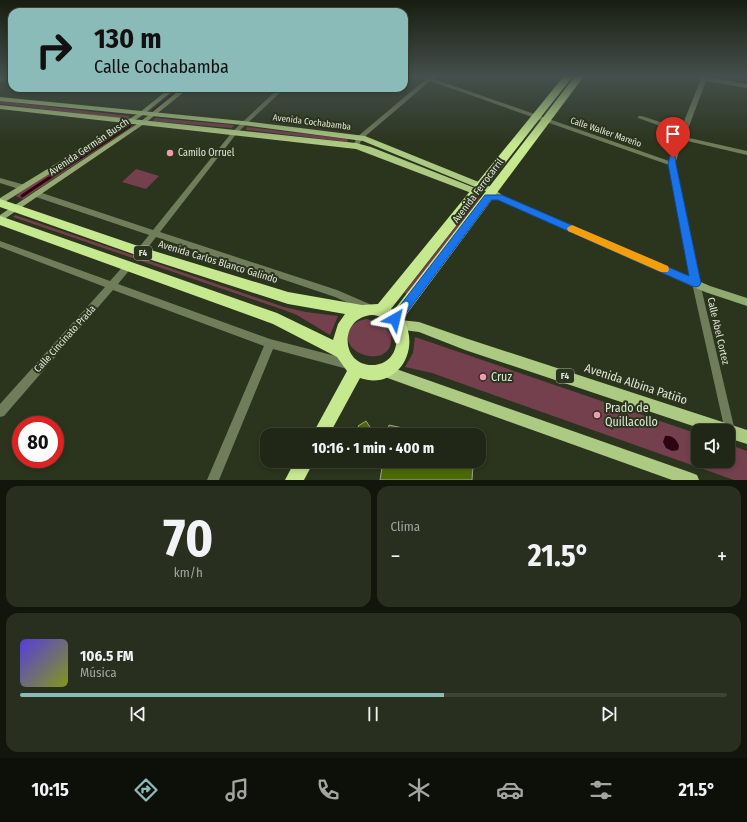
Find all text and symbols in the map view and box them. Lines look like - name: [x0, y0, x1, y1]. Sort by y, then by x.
- text: 130 m: [94, 22, 162, 55]
- icon: right: [28, 24, 80, 76]
- text: Calle Cochabamba: [94, 56, 229, 78]
- street label: Avenida Cochabamba: [272, 112, 352, 132]
- street label: Calle Walker Mareño: [569, 115, 643, 149]
- street label: Avenida Germán Busch: [47, 116, 131, 178]
- pin: [656, 117, 690, 158]
- icon: arrive: [662, 123, 684, 145]
- place label: Camilo Orruel: [178, 147, 235, 159]
- marker: Camilo Orruel: [165, 148, 175, 158]
- street label: Avenida Ferrocarril: [450, 156, 506, 225]
- street label: Avenida Carlos Blanco Galindo: [157, 238, 279, 286]
- road number: F4: [134, 246, 152, 260]
- street label: Calle Abel Cortez: [704, 296, 732, 366]
- position arrow: [374, 298, 416, 340]
- street label: Calle Cincinato Prada: [32, 303, 98, 375]
- street label: Avenida Albina Patiño: [583, 361, 689, 407]
- road number: F4: [556, 369, 574, 383]
- place label: Cruz: [491, 370, 512, 384]
- marker: Cruz: [478, 372, 488, 382]
- place label: Prado de Quillacollo: [605, 401, 658, 429]
- marker: Prado de Quillacollo: [592, 410, 602, 420]
- speed limit sign: 80: [12, 416, 64, 468]
- map controls: [691, 424, 735, 468]
- button: sound: [691, 424, 735, 468]
- text: 10:16 · 1 min · 400 m: [312, 439, 434, 457]
- text: 70: [163, 507, 213, 570]
- text: Clima: [391, 519, 420, 534]
- text: 21.5°: [528, 538, 590, 574]
- text: −: [391, 543, 400, 570]
- text: +: [717, 543, 727, 570]
- text: km/h: [174, 565, 203, 580]
- text: 106.5 FM: [80, 647, 133, 665]
- text: Música: [80, 665, 117, 680]
- icon: previous: [127, 703, 149, 725]
- icon: pause: [362, 703, 384, 725]
- icon: next: [598, 703, 620, 725]
- icon: directions: [132, 776, 160, 804]
- icon: music: [223, 776, 251, 804]
- icon: phone: [314, 776, 342, 804]
- icon: climate: [405, 776, 433, 804]
- icon: car: [496, 776, 524, 804]
- icon: filters: [587, 776, 615, 804]
- text: 10:15: [32, 779, 69, 801]
- text: 21.5°: [678, 779, 715, 801]

